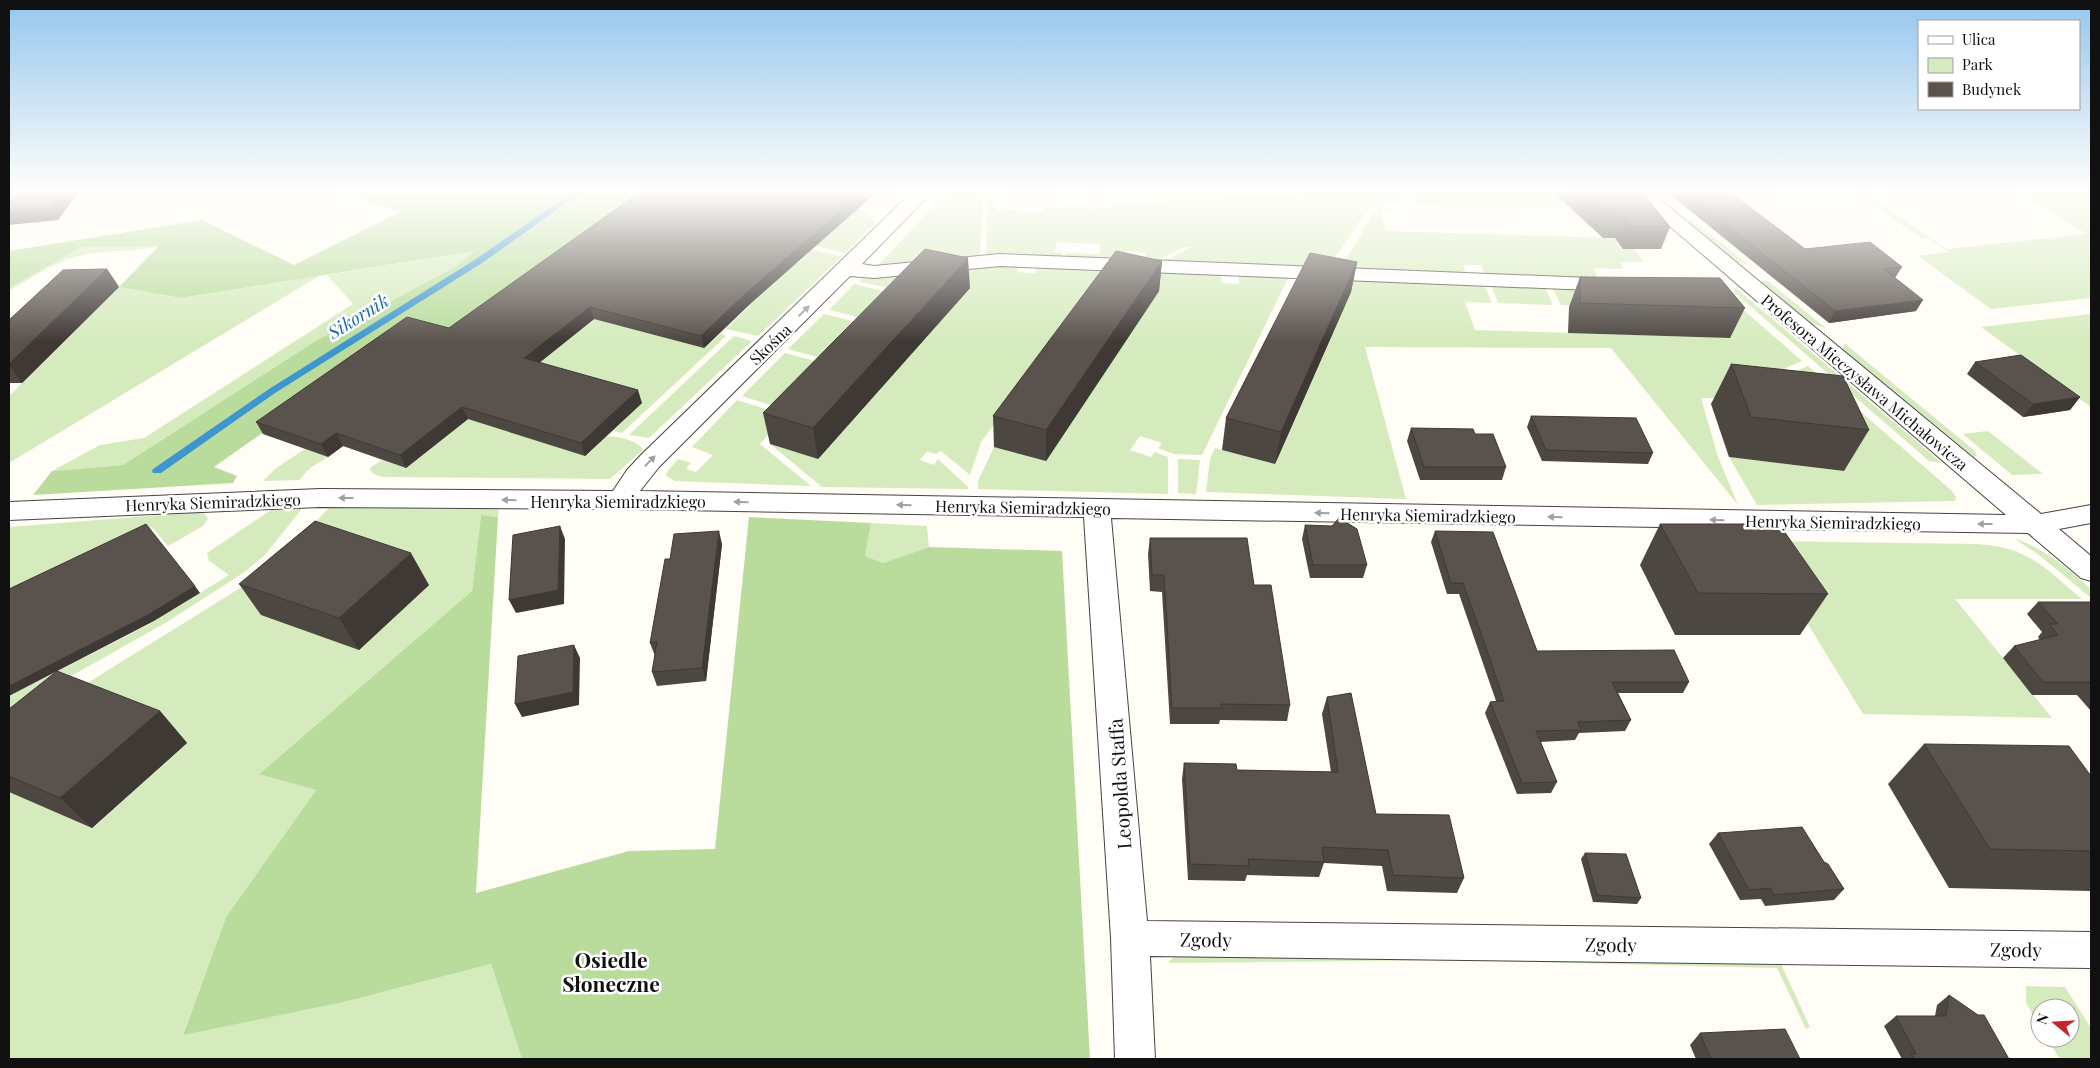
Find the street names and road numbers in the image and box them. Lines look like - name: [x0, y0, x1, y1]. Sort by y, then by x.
- street label: Profesora Mieczysława Michałowicza: [1757, 289, 1973, 475]
- street label: Skośna: [745, 319, 795, 369]
- street label: Henryka Siemiradzkiego: [125, 488, 301, 516]
- street label: Henryka Siemiradzkiego: [530, 491, 706, 512]
- street label: Henryka Siemiradzkiego: [935, 495, 1111, 519]
- street label: Henryka Siemiradzkiego: [1340, 503, 1516, 527]
- street label: Henryka Siemiradzkiego: [1745, 510, 1921, 534]
- street label: Leopolda Staffa: [1101, 717, 1137, 850]
- street label: Zgody: [1180, 926, 1233, 952]
- street label: Zgody: [1585, 931, 1638, 957]
- street label: Zgody: [1990, 936, 2043, 962]

